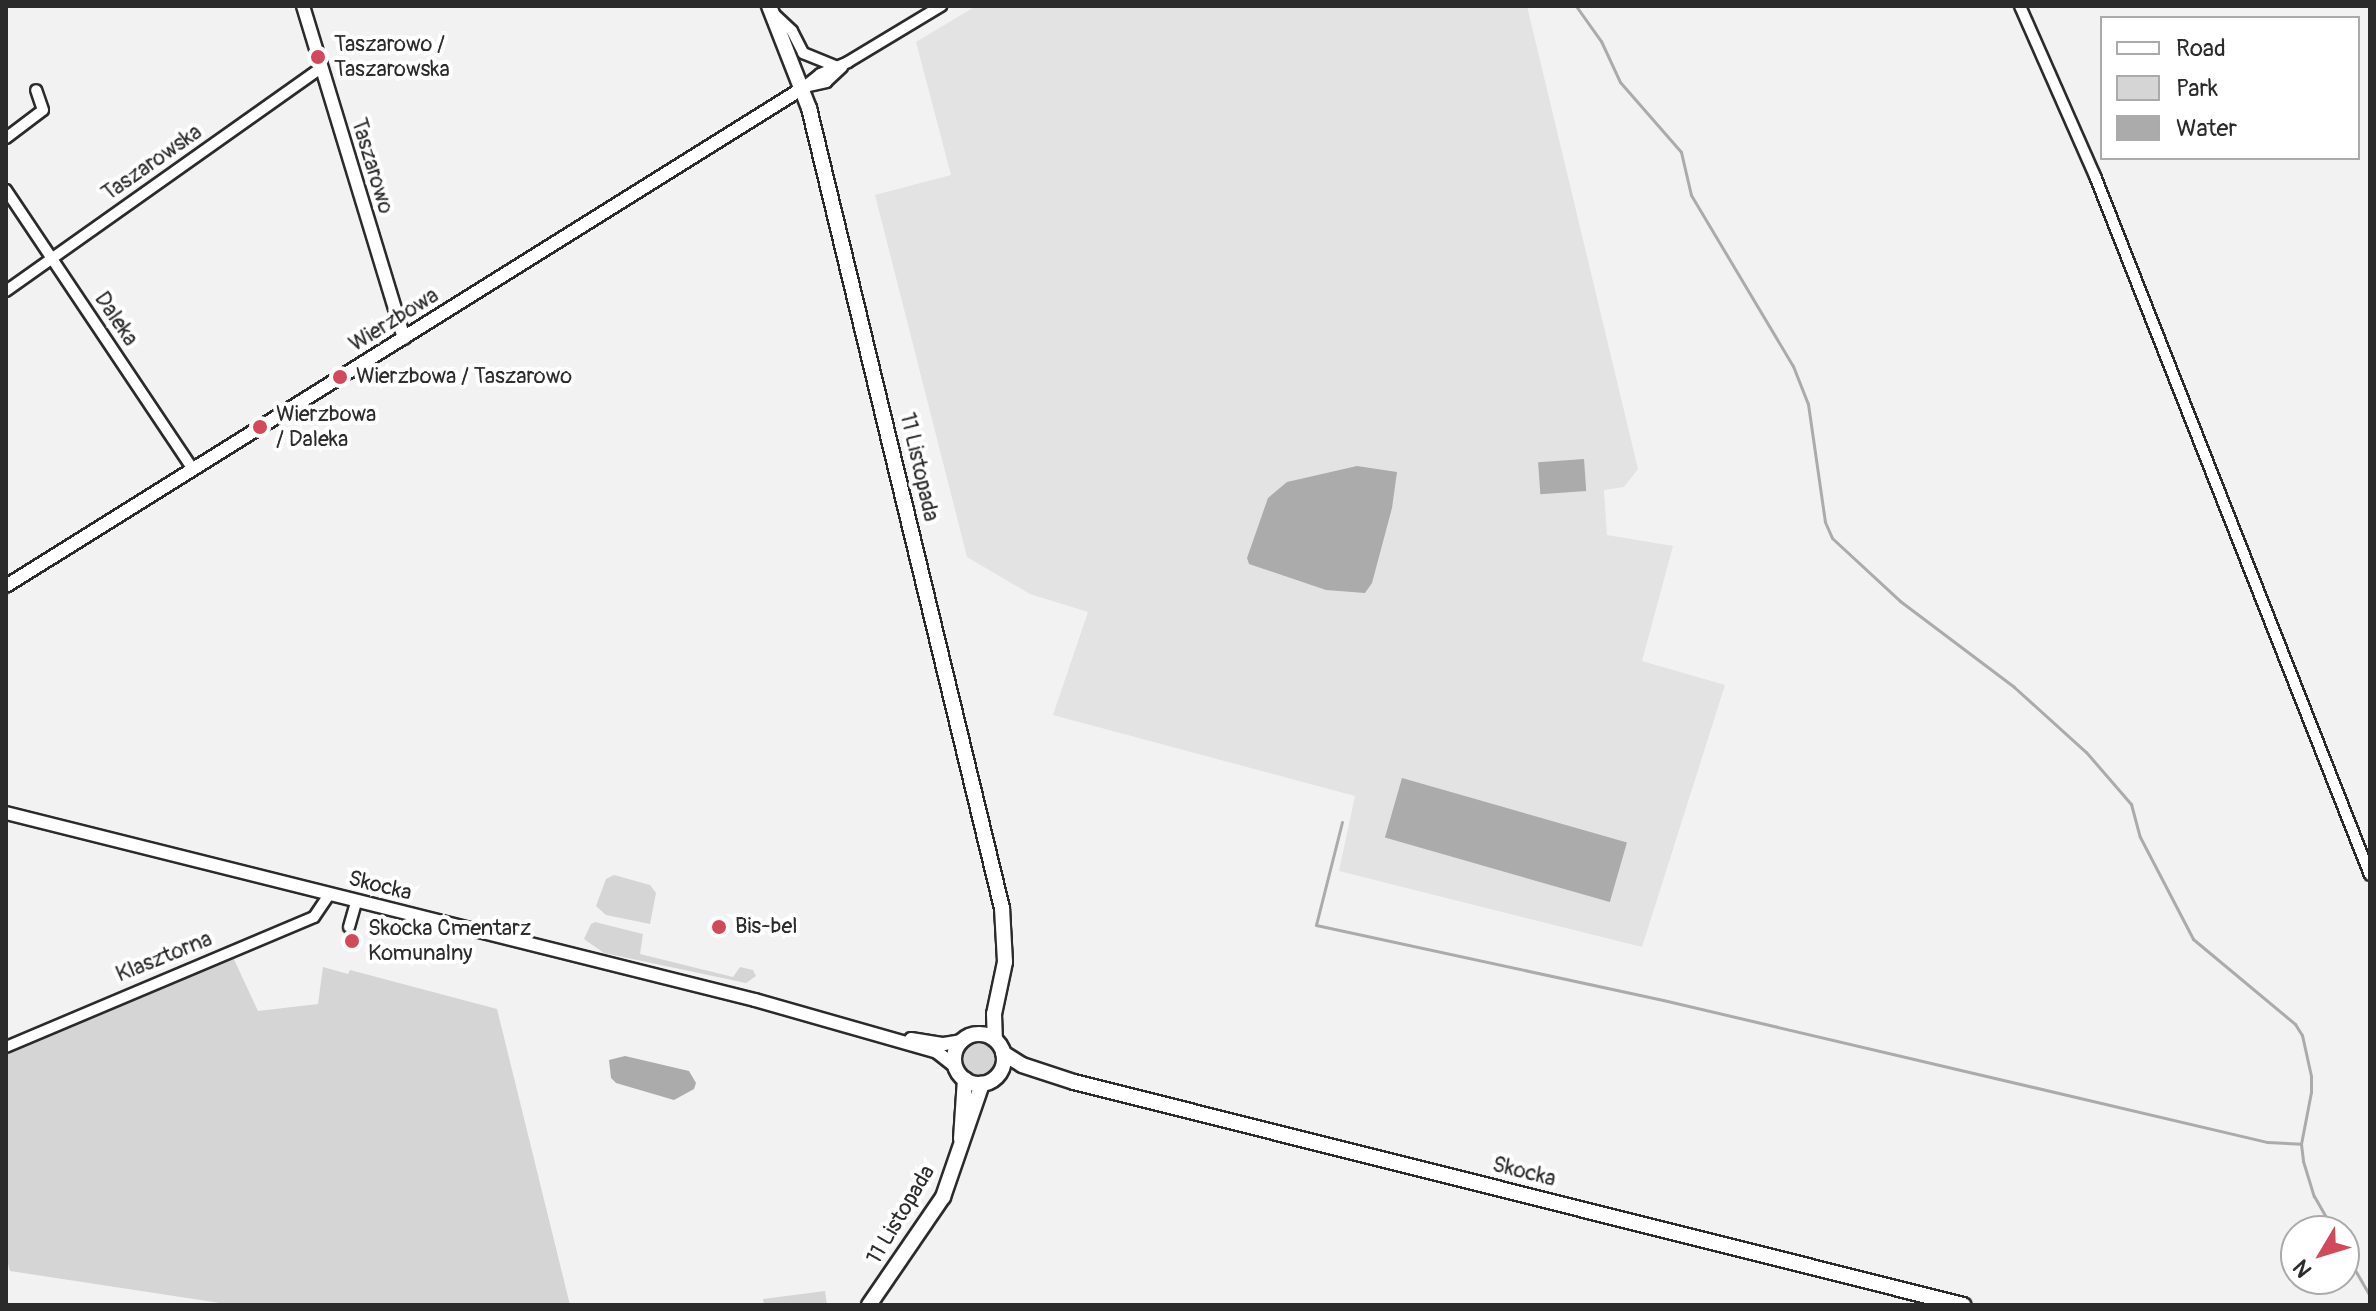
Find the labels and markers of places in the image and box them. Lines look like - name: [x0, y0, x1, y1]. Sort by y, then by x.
- place label: Taszarowo / Taszarowska: [334, 31, 450, 82]
- marker: Taszarowo / Taszarowska: [309, 48, 327, 66]
- place label: Wierzbowa / Taszarowo: [356, 364, 572, 390]
- marker: Wierzbowa / Taszarowo: [331, 368, 349, 386]
- place label: Wierzbowa / Daleka: [276, 401, 376, 452]
- marker: Wierzbowa / Daleka: [251, 418, 269, 436]
- place label: Bis-bel: [735, 914, 797, 940]
- place label: Skocka Cmentarz Komunalny: [368, 915, 531, 966]
- marker: Bis-bel: [710, 918, 728, 936]
- marker: Skocka Cmentarz Komunalny: [343, 932, 361, 950]

